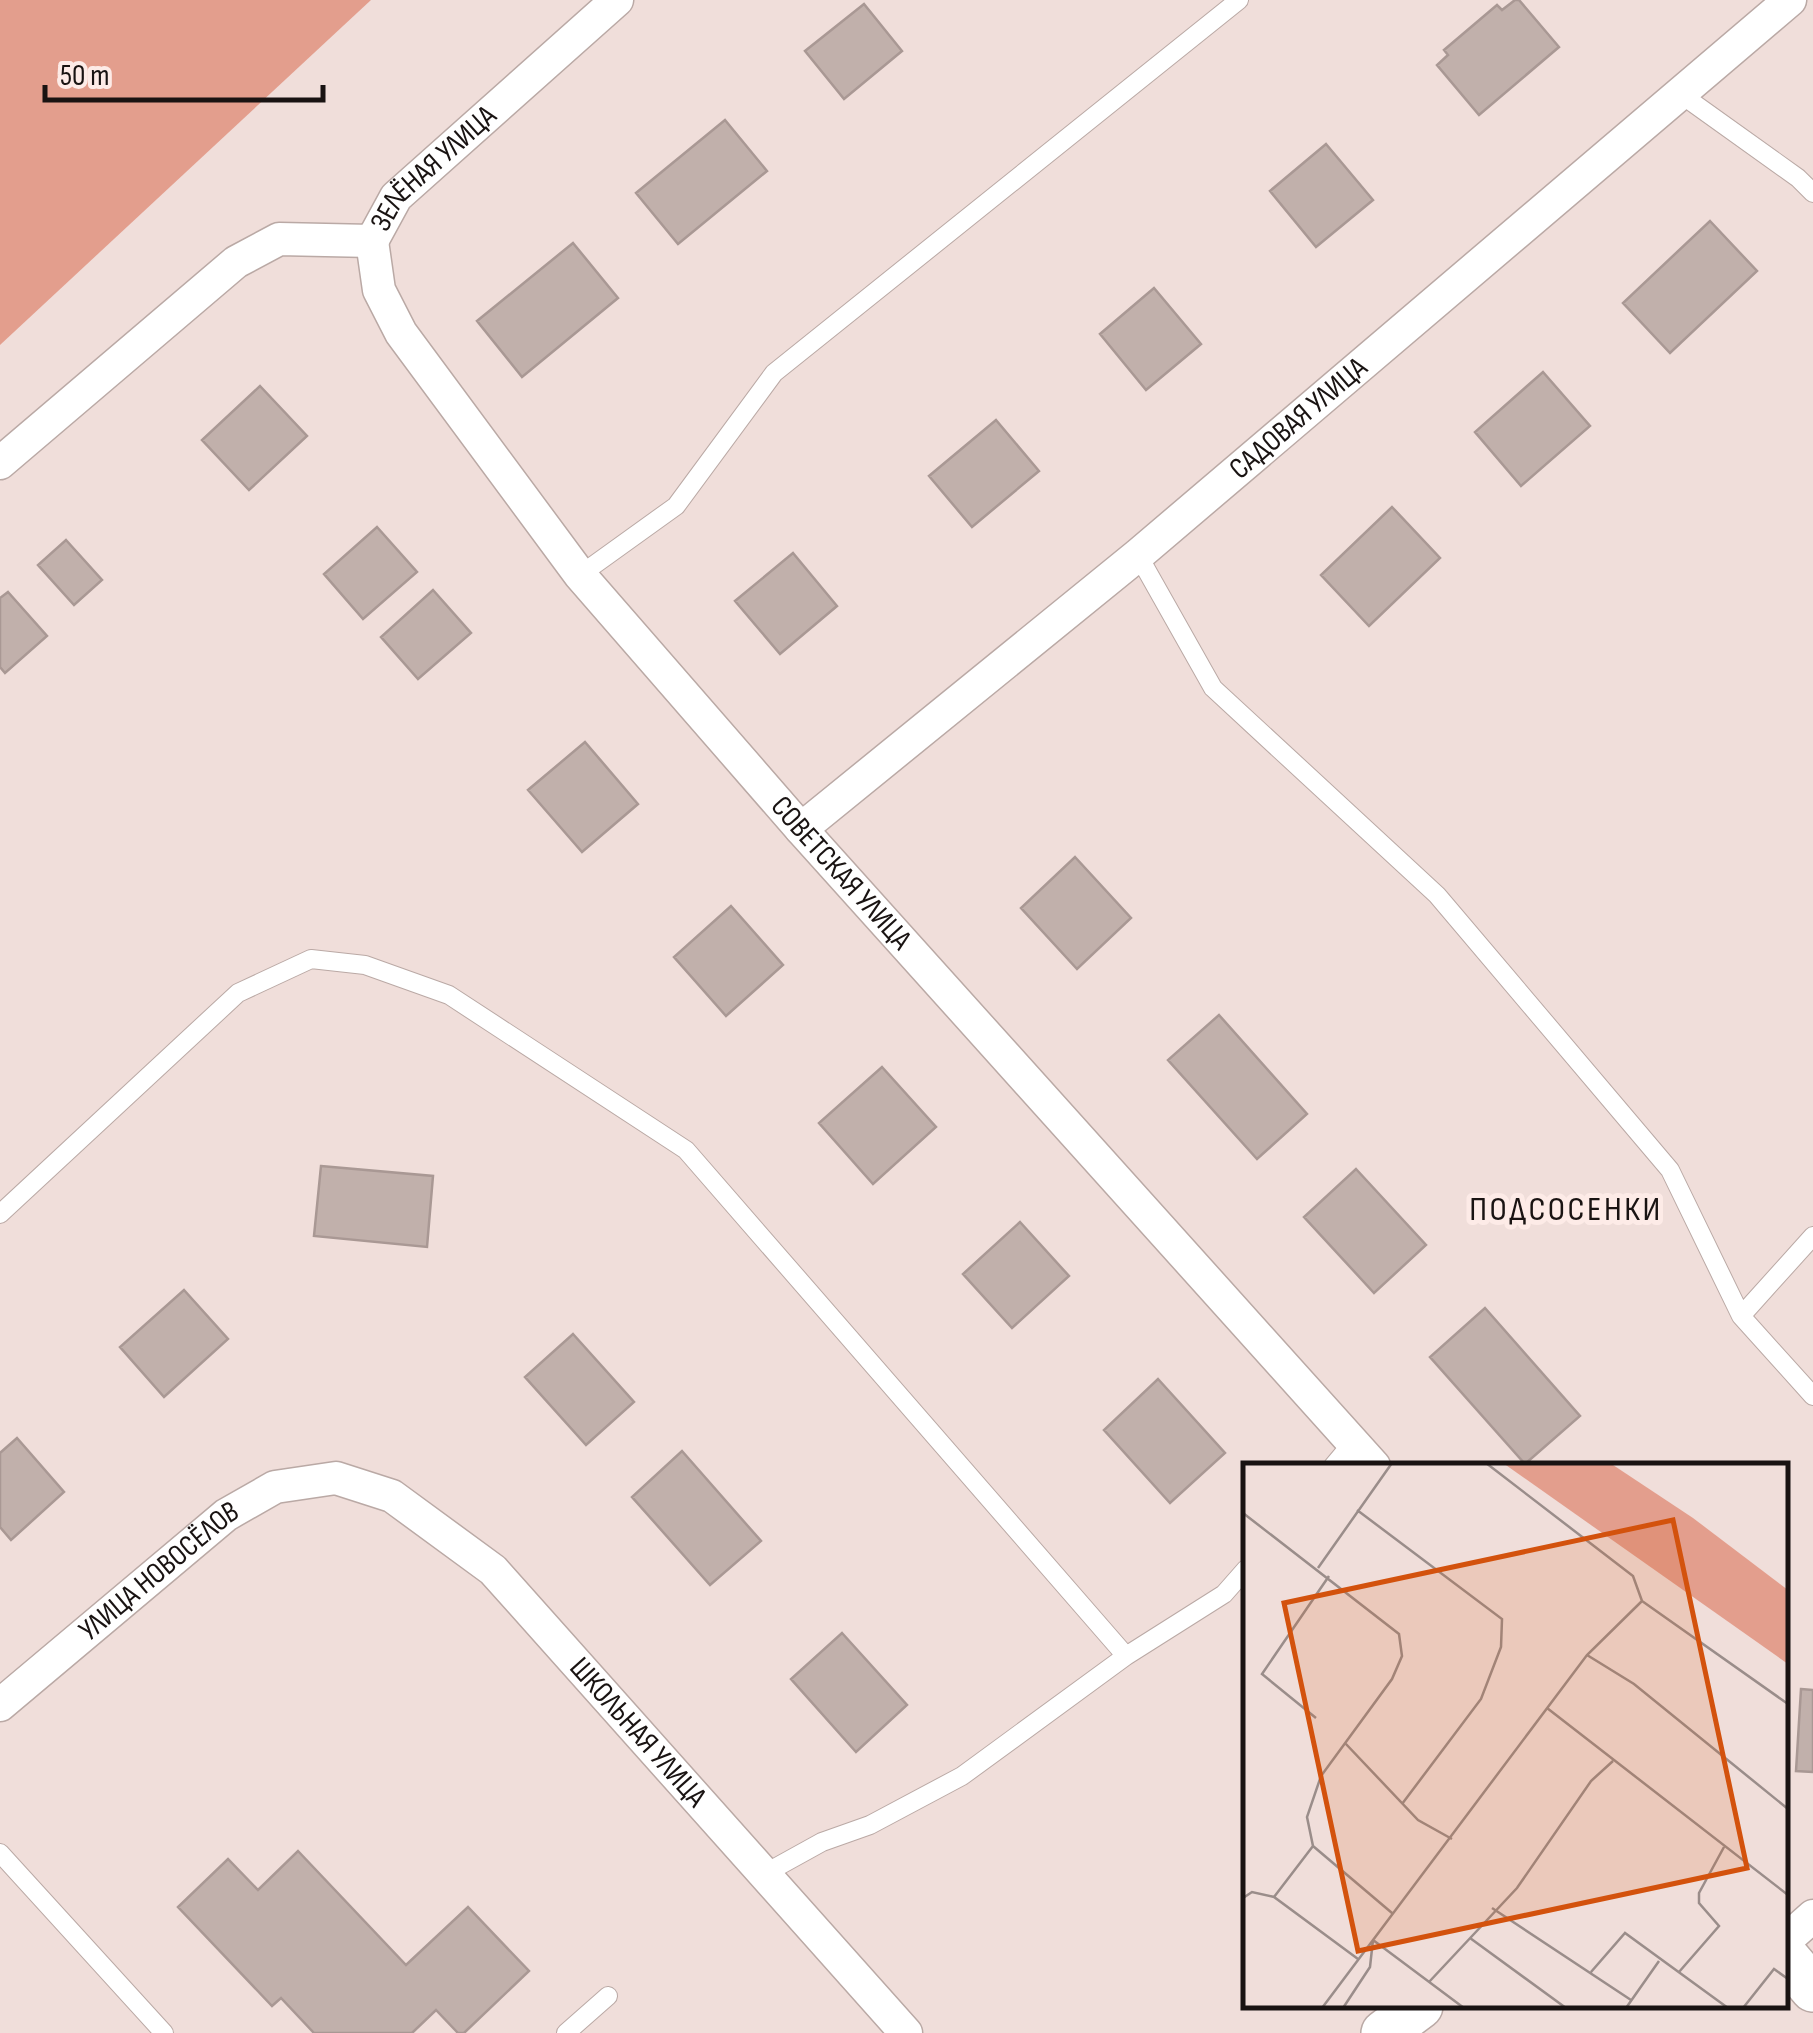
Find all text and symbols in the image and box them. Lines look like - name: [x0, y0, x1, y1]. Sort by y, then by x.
- scale bar: [45, 40, 322, 102]
- text: 50 m: [60, 58, 109, 94]
- street label: ЗЕЛЁНАЯ УЛИЦА: [363, 98, 504, 237]
- street label: САДОВАЯ УЛИЦА: [1222, 350, 1375, 487]
- street label: СОВЕТСКАЯ УЛИЦА: [763, 789, 919, 957]
- district label: ПОДСОСЕНКИ: [1469, 1188, 1663, 1231]
- inset map: [1243, 1463, 1788, 2008]
- street label: УЛИЦА НОВОСЁЛОВ: [72, 1494, 245, 1649]
- street label: ШКОЛЬНАЯ УЛИЦА: [562, 1650, 714, 1815]

